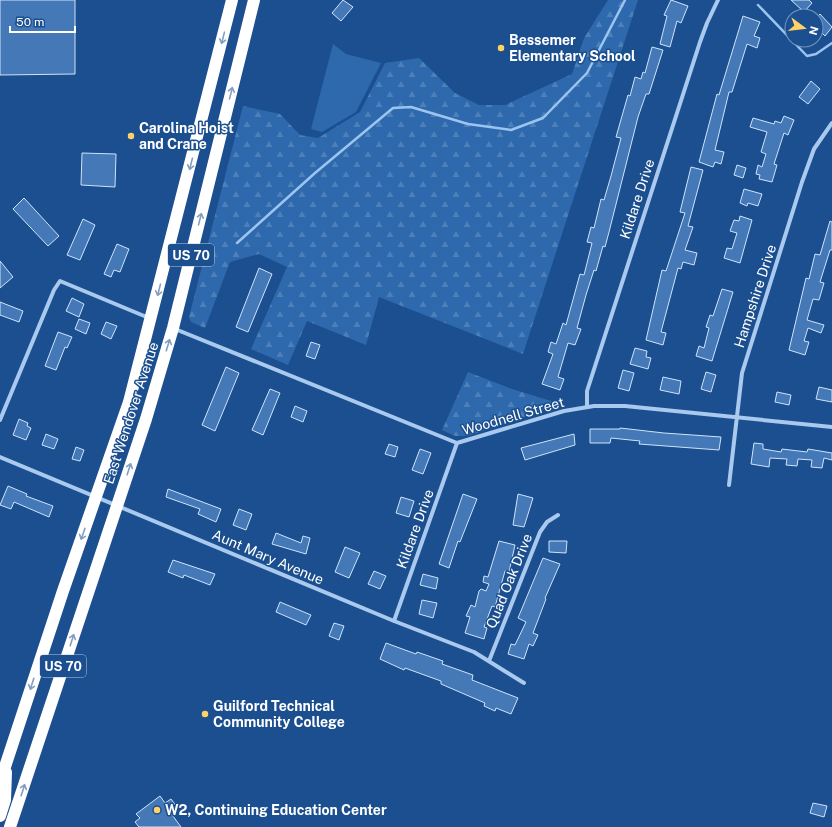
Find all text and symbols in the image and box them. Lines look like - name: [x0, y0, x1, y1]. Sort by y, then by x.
- scale bar: [10, 8, 75, 34]
- north arrow: [784, 8, 824, 48]
- text: 50 m: [16, 15, 44, 29]
- text: N: [807, 25, 821, 36]
- one-way arrow: [219, 31, 226, 44]
- place label: Bessemer Elementary School: [509, 32, 636, 64]
- marker: Bessemer Elementary School: [496, 43, 506, 53]
- one-way arrow: [228, 87, 235, 100]
- place label: Carolina Hoist and Crane: [139, 120, 234, 152]
- marker: Carolina Hoist and Crane: [126, 131, 136, 141]
- one-way arrow: [187, 157, 195, 170]
- street label: Kildare Drive: [617, 157, 657, 241]
- one-way arrow: [197, 213, 205, 226]
- street label: Hampshire Drive: [731, 242, 779, 350]
- road number: US 70: [168, 244, 214, 266]
- one-way arrow: [155, 283, 162, 296]
- one-way arrow: [165, 339, 172, 352]
- street label: East Wendover Avenue: [100, 340, 162, 486]
- street label: Woodnell Street: [460, 394, 566, 438]
- one-way arrow: [126, 464, 134, 476]
- street label: Kildare Drive: [393, 487, 437, 571]
- street label: Aunt Mary Avenue: [210, 526, 326, 588]
- one-way arrow: [79, 528, 86, 541]
- street label: Quad Oak Drive: [483, 531, 535, 631]
- one-way arrow: [69, 633, 76, 646]
- road number: US 70: [40, 655, 86, 677]
- one-way arrow: [28, 677, 36, 689]
- place label: Guilford Technical Community College: [213, 698, 345, 730]
- marker: Guilford Technical Community College: [200, 709, 210, 719]
- one-way arrow: [19, 784, 27, 796]
- place label: W2, Continuing Education Center: [165, 802, 387, 818]
- marker: W2, Continuing Education Center: [152, 805, 162, 815]

